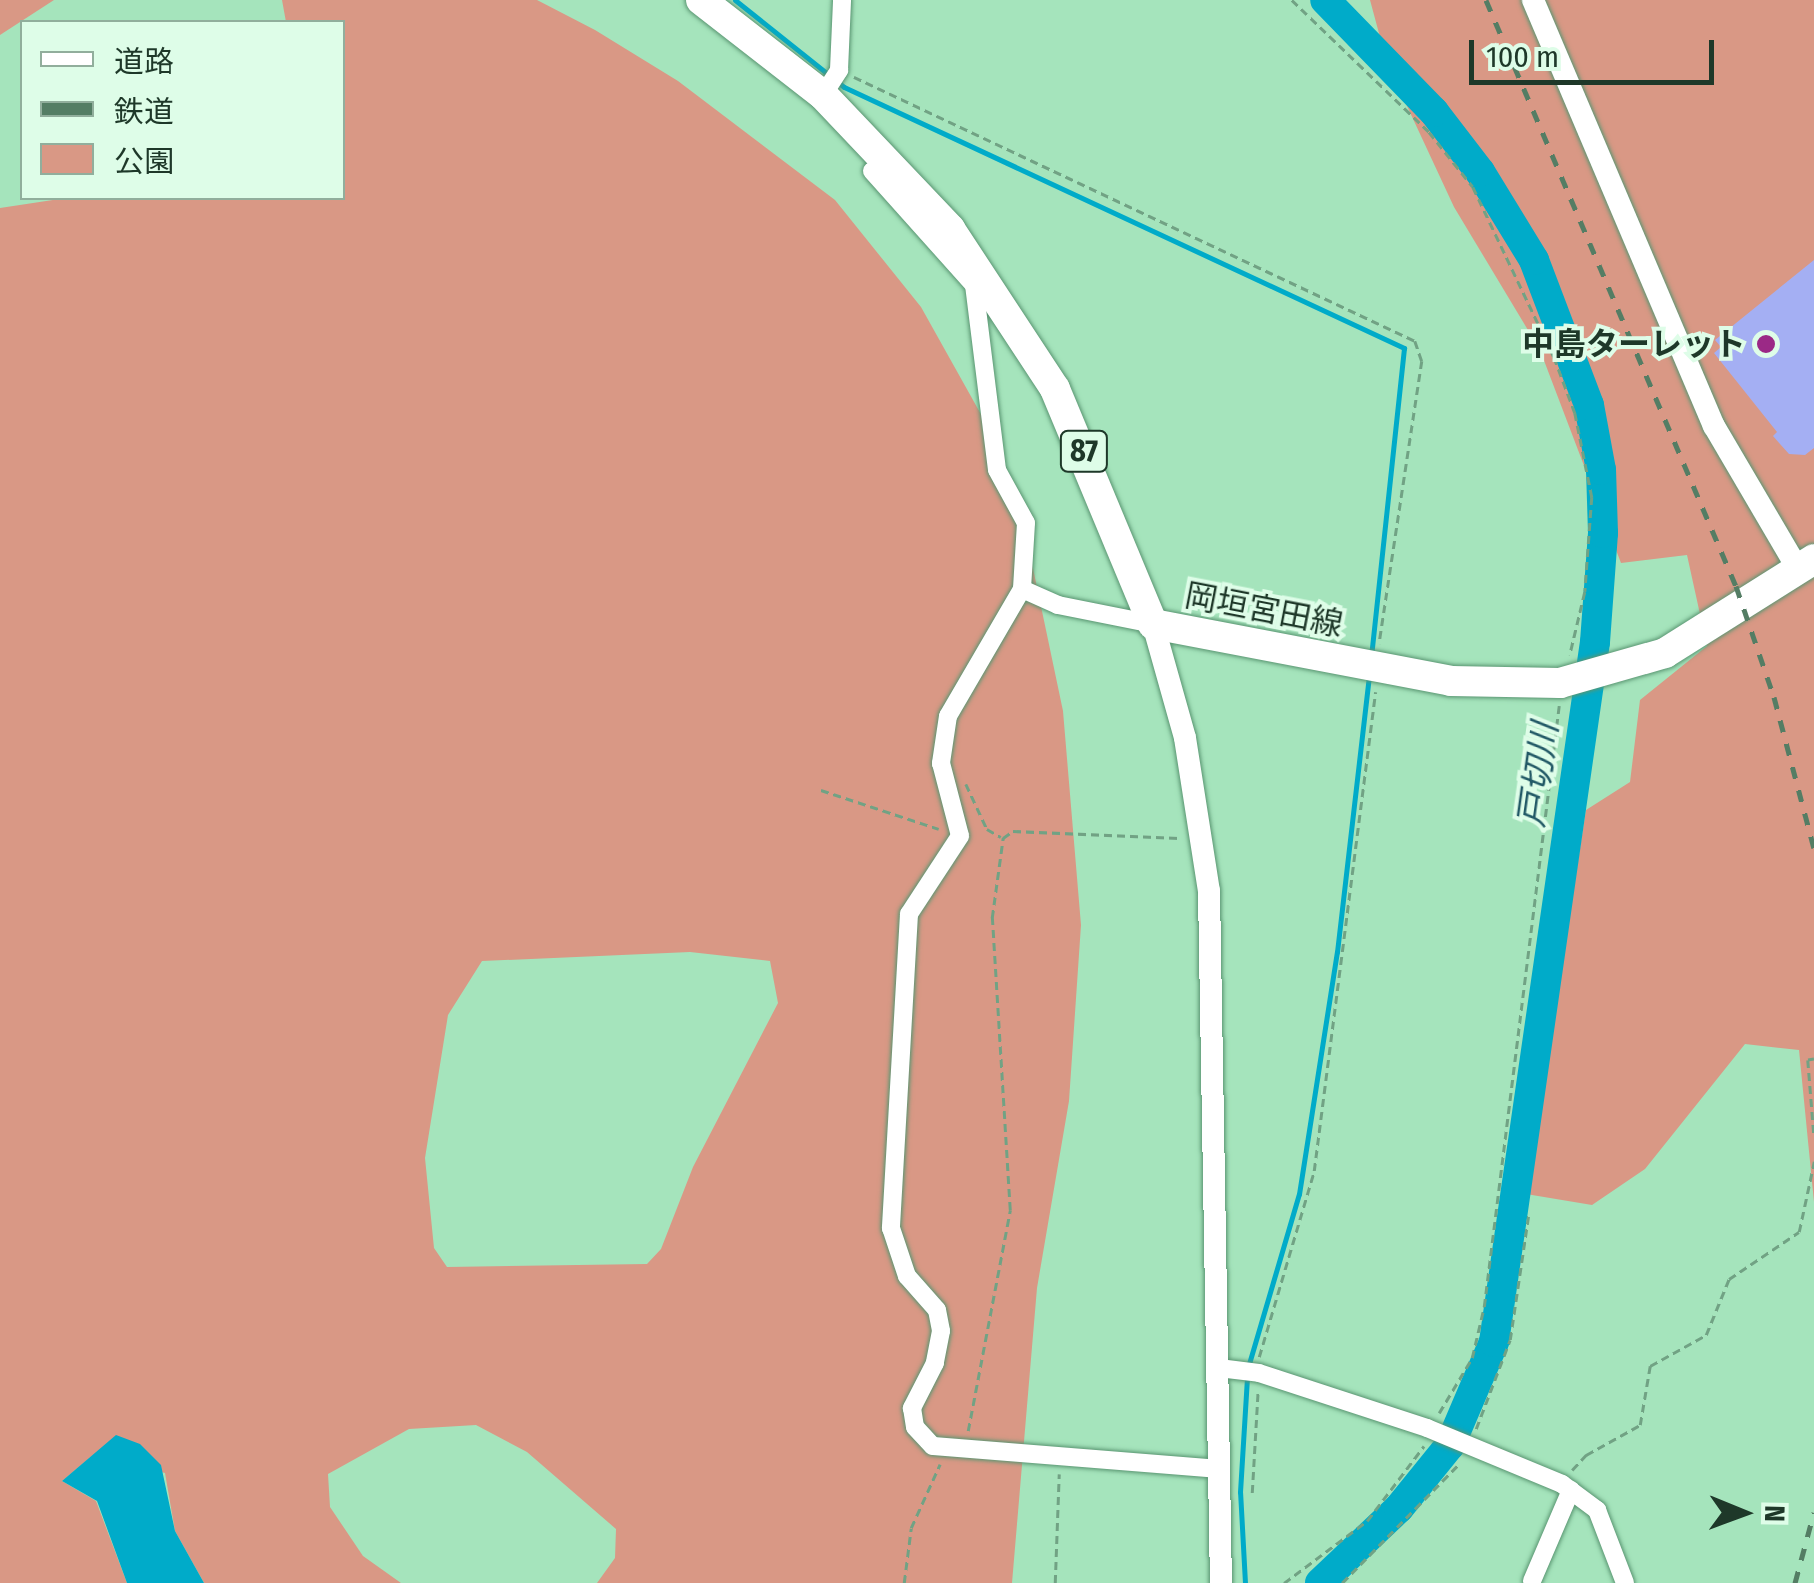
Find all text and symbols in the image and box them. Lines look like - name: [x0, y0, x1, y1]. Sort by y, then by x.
- legend: [20, 20, 345, 200]
- scale bar: [1474, 20, 1719, 82]
- text: 100 m: [1486, 39, 1559, 75]
- text: 道路: [114, 44, 174, 80]
- text: 鉄道: [114, 94, 174, 130]
- text: 公園: [114, 144, 174, 180]
- place label: 中島ターレット: [1522, 325, 1746, 363]
- marker: 中島ターレット: [1755, 333, 1777, 355]
- road number: 87: [1059, 426, 1109, 476]
- street label: 岡垣宮田線: [1182, 576, 1346, 644]
- water label: 戸切川: [1510, 720, 1566, 830]
- north arrow: [1694, 1463, 1794, 1563]
- text: N: [1758, 1505, 1791, 1522]

